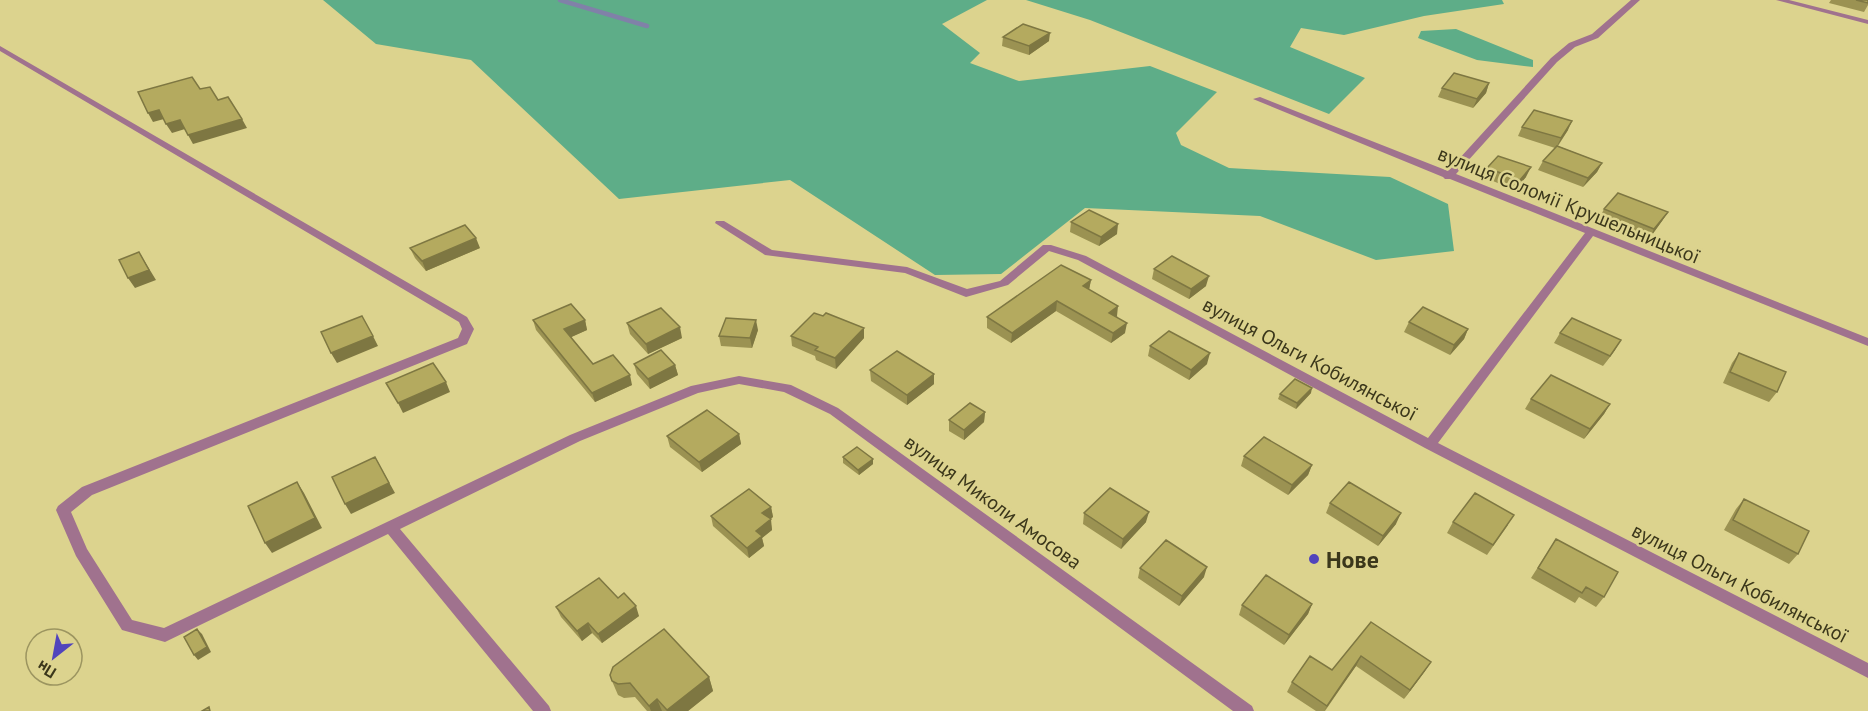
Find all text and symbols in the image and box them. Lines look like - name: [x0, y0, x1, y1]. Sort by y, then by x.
- street label: вулиця Соломії Крушельницької: [1434, 140, 1704, 270]
- street label: вулиця Ольги Кобилянської: [1198, 291, 1422, 427]
- street label: вулиця Миколи Амосова: [899, 429, 1087, 575]
- street label: вулиця Ольги Кобилянської: [1627, 517, 1853, 649]
- place label: Нове: [1326, 544, 1379, 575]
- marker: Нове: [1307, 552, 1321, 566]
- north arrow: [24, 627, 84, 687]
- text: Пн: [33, 656, 59, 683]

